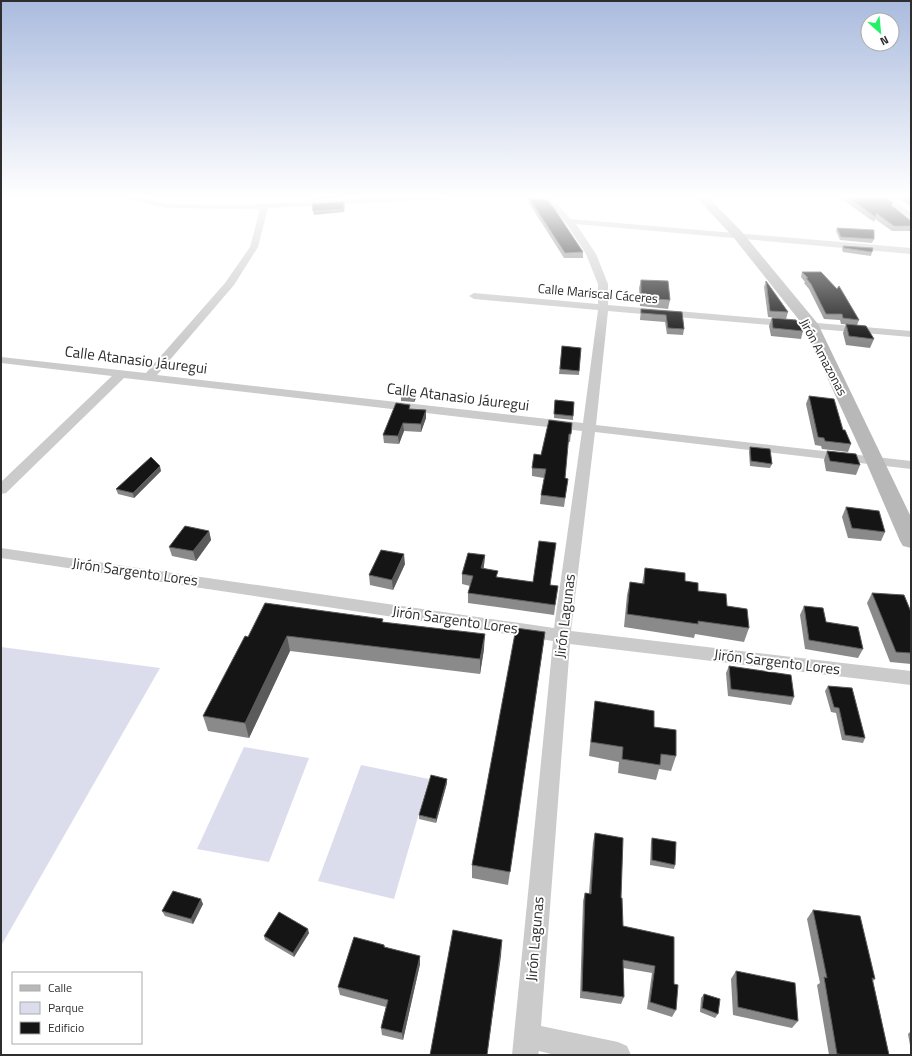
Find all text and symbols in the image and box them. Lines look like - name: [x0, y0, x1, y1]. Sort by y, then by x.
- north arrow: [860, 12, 900, 52]
- text: N: [878, 32, 892, 50]
- street label: Calle Mariscal Cáceres: [537, 278, 659, 308]
- street label: Jirón Amazonas: [795, 315, 853, 399]
- street label: Calle Atanasio Jáuregui: [63, 339, 209, 380]
- street label: Calle Atanasio Jáuregui: [385, 376, 531, 417]
- street label: Jirón Sargento Lores: [71, 551, 200, 592]
- street label: Jirón Lagunas: [548, 572, 581, 659]
- street label: Jirón Sargento Lores: [391, 599, 520, 640]
- street label: Jirón Sargento Lores: [713, 642, 842, 681]
- street label: Jirón Lagunas: [519, 896, 550, 982]
- legend: [12, 972, 142, 1044]
- text: Calle: [48, 978, 72, 997]
- text: Parque: [48, 998, 84, 1017]
- text: Edificio: [48, 1018, 84, 1037]

